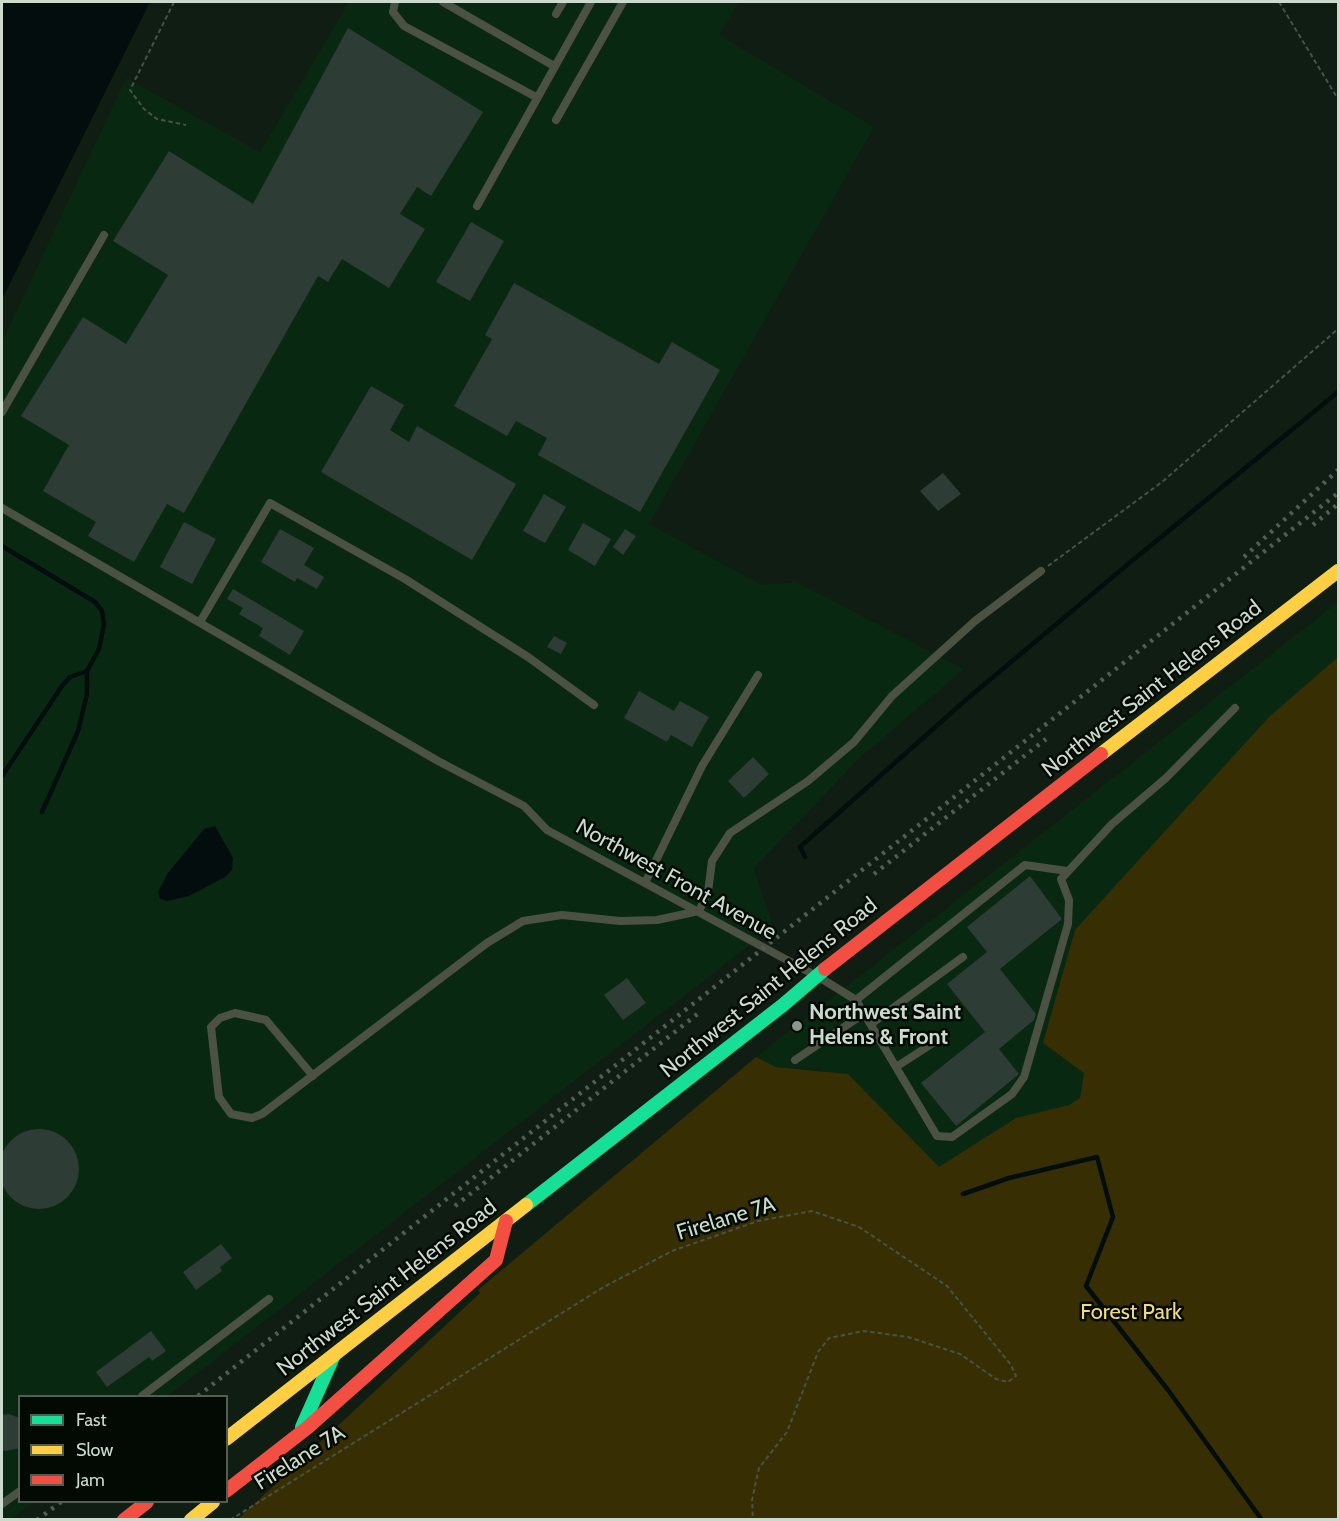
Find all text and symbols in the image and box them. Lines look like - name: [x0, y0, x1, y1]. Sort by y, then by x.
- street label: Northwest Saint Helens Road: [1037, 595, 1267, 783]
- street label: Northwest Front Avenue: [571, 814, 781, 946]
- street label: Northwest Saint Helens Road: [655, 892, 883, 1084]
- place label: Northwest Saint Helens & Front: [809, 1000, 961, 1052]
- marker: Northwest Saint Helens & Front: [790, 1019, 804, 1033]
- street label: Firelane 7A: [673, 1191, 779, 1247]
- street label: Northwest Saint Helens Road: [272, 1194, 502, 1382]
- park label: Forest Park: [1080, 1300, 1182, 1326]
- legend: [18, 1395, 228, 1503]
- text: Fast: [76, 1409, 107, 1431]
- street label: Firelane 7A: [250, 1420, 350, 1496]
- text: Slow: [76, 1439, 113, 1461]
- text: Jam: [76, 1469, 105, 1491]

